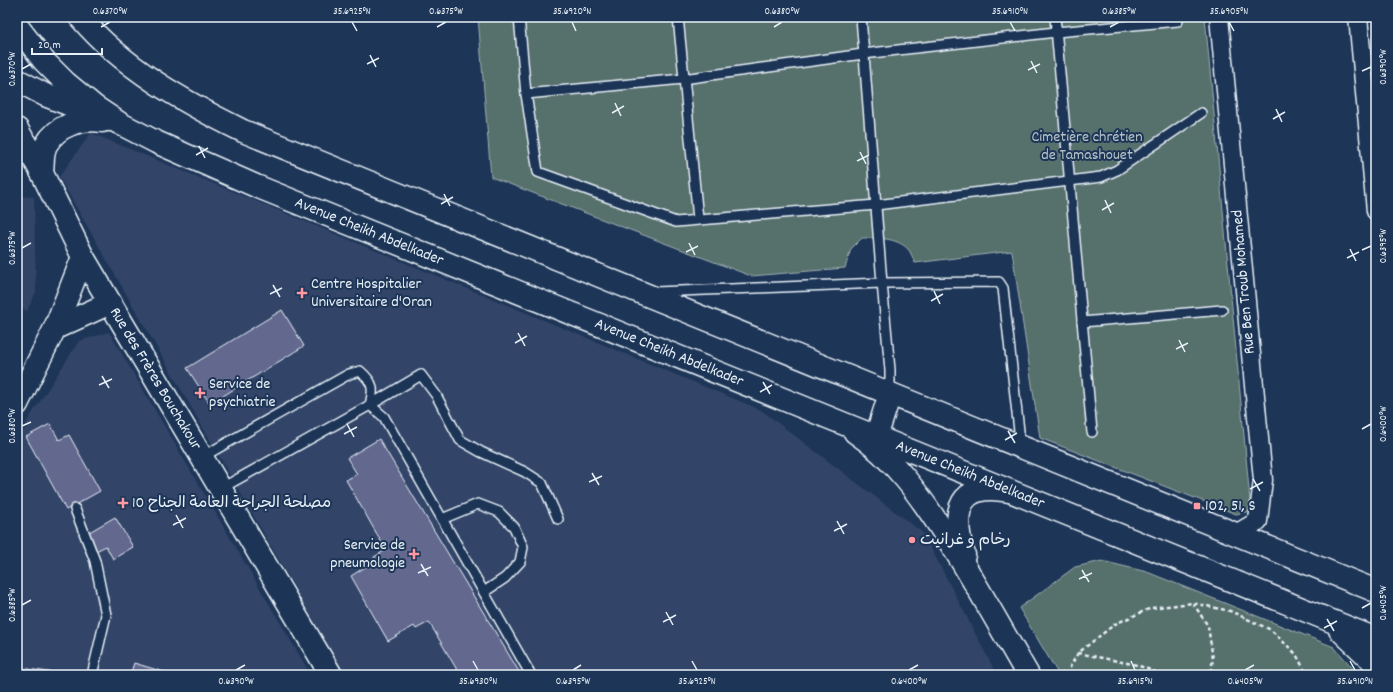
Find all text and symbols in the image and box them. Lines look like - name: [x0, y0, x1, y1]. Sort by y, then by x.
- text: 0.6370°W: [93, 5, 128, 19]
- text: 35.6925°N: [333, 5, 371, 19]
- text: 0.6375°W: [429, 5, 463, 19]
- text: 35.6920°N: [553, 5, 591, 19]
- text: 0.6380°W: [765, 5, 800, 19]
- text: 35.6910°N: [992, 5, 1028, 19]
- text: 0.6385°W: [1102, 5, 1136, 19]
- text: 35.6905°N: [1210, 5, 1248, 19]
- scale bar: [32, 30, 102, 56]
- text: 20 m: [38, 37, 61, 54]
- text: 0.6390°W: [1377, 49, 1391, 85]
- text: 0.6370°W: [6, 51, 20, 86]
- park label: Cimetière chrétien de Tamashouet: [1031, 126, 1143, 167]
- street label: Avenue Cheikh Abdelkader: [291, 192, 447, 272]
- street label: Rue Ben Troub Mohamed: [1226, 209, 1262, 355]
- text: 0.6395°W: [1377, 228, 1391, 263]
- text: 0.6375°W: [6, 231, 20, 265]
- place label: Centre Hospitalier Universitaire d'Oran: [311, 273, 432, 314]
- marker: Centre Hospitalier Universitaire d'Oran: [296, 287, 308, 299]
- street label: Rue des Frères Bouchakour: [103, 303, 207, 455]
- street label: Avenue Cheikh Abdelkader: [591, 313, 747, 393]
- place label: Service de psychiatrie: [209, 373, 276, 414]
- marker: Service de psychiatrie: [194, 387, 206, 399]
- text: 0.6400°W: [1377, 406, 1391, 442]
- text: 0.6380°W: [6, 408, 20, 443]
- street label: Avenue Cheikh Abdelkader: [892, 435, 1048, 515]
- place label: مصلحة الجراحة العامة الجناح 10: [132, 492, 331, 515]
- place label: 102, 51, S: [1205, 495, 1256, 518]
- marker: مصلحة الجراحة العامة الجناح 10: [117, 497, 129, 509]
- marker: 102, 51, S: [1192, 501, 1202, 511]
- place label: رخام و غرانيت: [920, 529, 1011, 552]
- place label: Service de pneumologie: [330, 534, 405, 575]
- marker: رخام و غرانيت: [907, 535, 917, 545]
- marker: Service de pneumologie: [408, 548, 420, 560]
- text: 0.6405°W: [1377, 585, 1391, 621]
- text: 0.6385°W: [6, 588, 20, 622]
- text: 0.6390°W: [218, 675, 254, 689]
- text: 35.6930°N: [459, 675, 497, 689]
- text: 0.6395°W: [556, 675, 591, 689]
- text: 35.6925°N: [678, 675, 716, 689]
- text: 0.6400°W: [891, 675, 927, 689]
- text: 35.6915°N: [1117, 675, 1153, 689]
- text: 0.6405°W: [1227, 675, 1263, 689]
- text: 35.6910°N: [1337, 675, 1373, 689]

